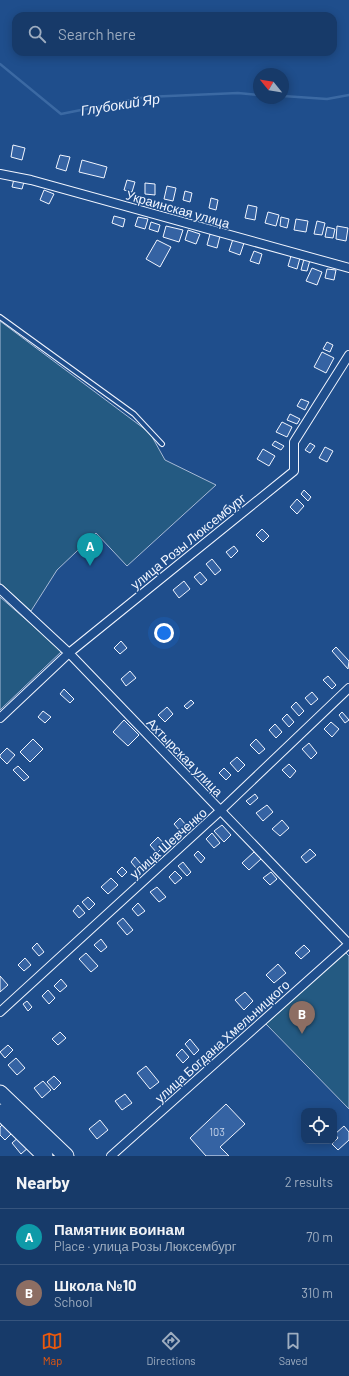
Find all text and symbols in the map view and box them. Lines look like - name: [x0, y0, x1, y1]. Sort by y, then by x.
- search box: [12, 12, 337, 56]
- icon: search: [26, 23, 48, 45]
- text: Search here: [58, 25, 136, 43]
- north arrow: [253, 68, 289, 104]
- water label: Глубокий Яр: [79, 89, 161, 119]
- street label: Украинская улица: [124, 187, 233, 232]
- street label: улица Розы Люксембург: [127, 489, 249, 592]
- pin: A: [77, 533, 103, 566]
- your location: [154, 623, 174, 643]
- street label: Ахтырская улица: [144, 715, 227, 800]
- street label: улица Шевченко: [126, 804, 210, 882]
- street label: улица Богдана Хмельницкого: [151, 976, 293, 1106]
- pin: B: [289, 1001, 315, 1034]
- map controls: [301, 1108, 337, 1144]
- button: locate: [301, 1108, 337, 1144]
- house number: 103: [209, 1125, 225, 1138]
- text: Nearby: [16, 1172, 70, 1192]
- text: 2 results: [285, 1174, 333, 1190]
- text: Памятник воинам: [54, 1220, 185, 1238]
- text: A: [25, 1229, 33, 1245]
- text: 70 m: [306, 1229, 333, 1245]
- text: Place · улица Розы Люксембург: [54, 1238, 236, 1254]
- text: Школа №10: [54, 1276, 137, 1294]
- text: B: [25, 1285, 33, 1301]
- text: 310 m: [301, 1285, 333, 1301]
- text: School: [54, 1294, 92, 1310]
- tab: Map: [41, 1330, 63, 1367]
- tab: Directions: [146, 1330, 196, 1367]
- tab: Saved: [279, 1330, 308, 1367]

